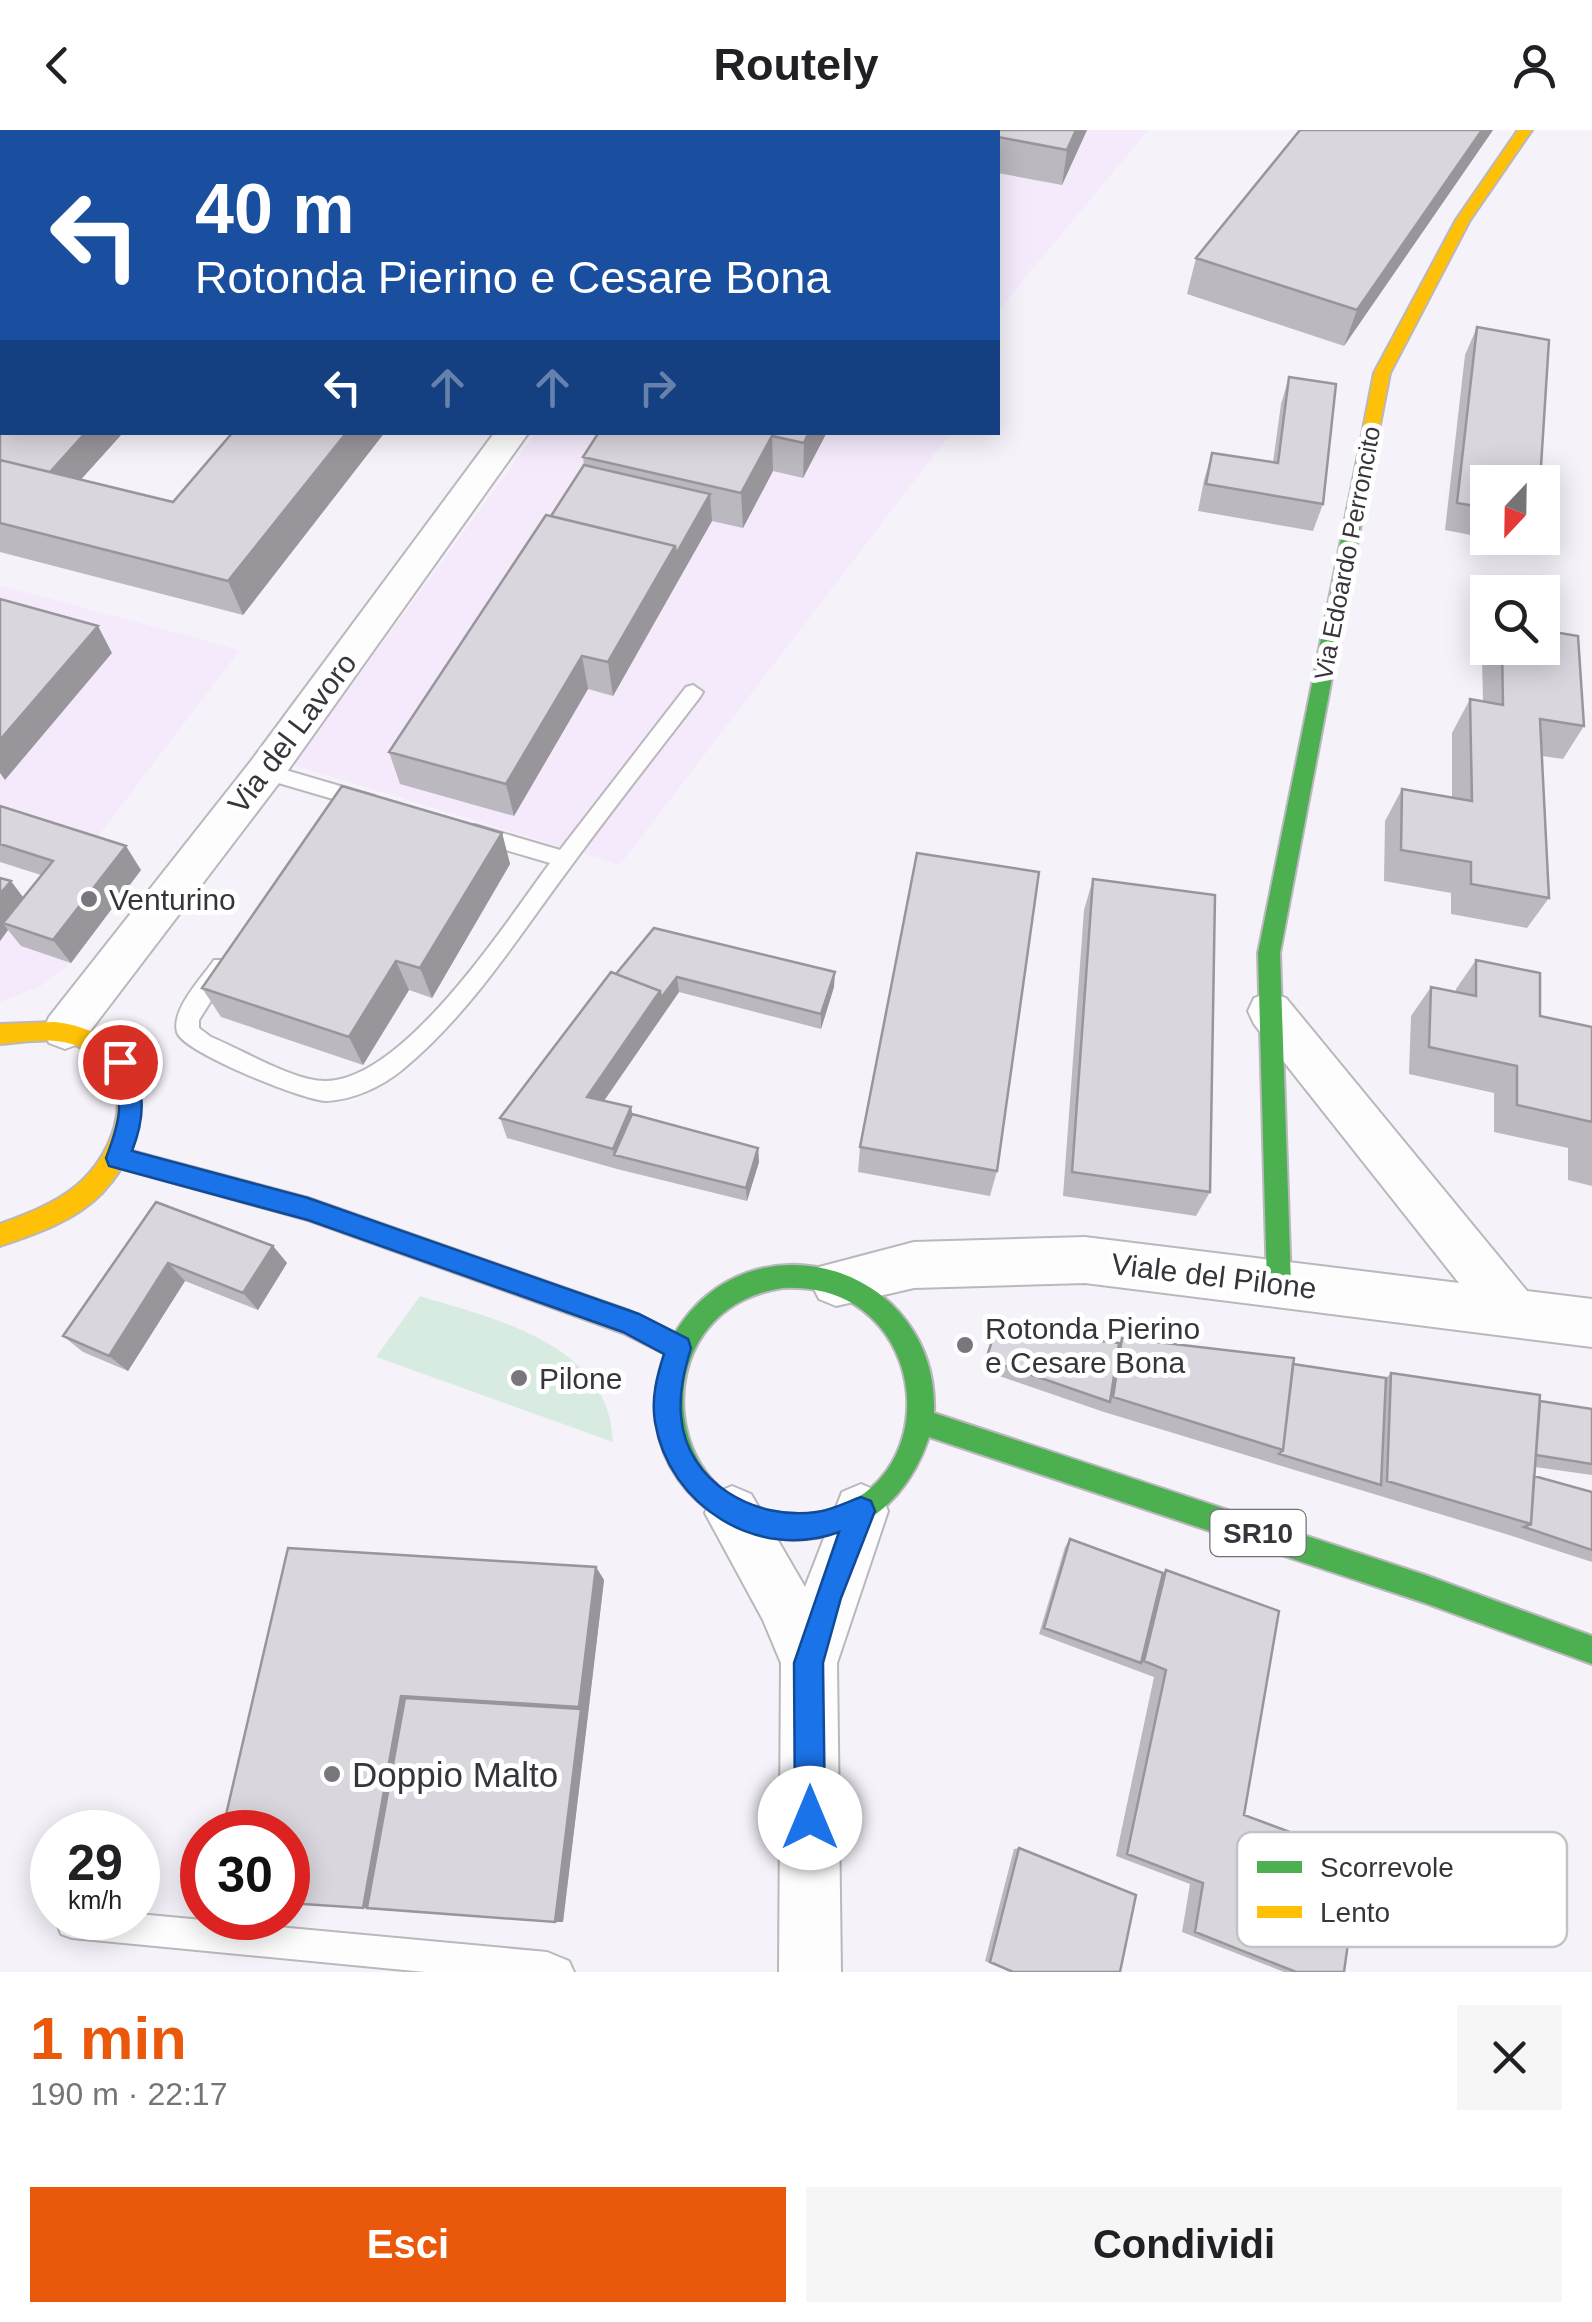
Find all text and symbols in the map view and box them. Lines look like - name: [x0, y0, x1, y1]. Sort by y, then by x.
- icon: back: [30, 38, 85, 93]
- icon: person: [1507, 38, 1562, 93]
- text: Routely: [713, 39, 879, 90]
- icon: left: [30, 170, 160, 300]
- text: 40 m: [195, 170, 355, 248]
- text: Rotonda Pierino e Cesare Bona: [195, 252, 830, 303]
- icon: left: [315, 360, 370, 415]
- icon: ahead: [420, 360, 475, 415]
- icon: ahead: [525, 360, 580, 415]
- icon: right: [630, 360, 685, 415]
- street label: Via Edoardo Perroncito: [1309, 424, 1385, 682]
- north arrow: [1470, 465, 1560, 555]
- map controls: [1470, 465, 1560, 665]
- button: search: [1470, 575, 1560, 665]
- street label: Via del Lavoro: [221, 647, 363, 819]
- place label: Venturino: [109, 883, 236, 916]
- marker: Venturino: [78, 888, 100, 910]
- pin: [78, 1020, 163, 1105]
- icon: arrive: [93, 1035, 148, 1090]
- street label: Viale del Pilone: [1110, 1247, 1318, 1305]
- place label: Rotonda Pierino e Cesare Bona: [985, 1312, 1200, 1379]
- marker: Rotonda Pierino e Cesare Bona: [954, 1334, 976, 1356]
- place label: Pilone: [539, 1362, 622, 1395]
- marker: Pilone: [508, 1367, 530, 1389]
- road number: SR10: [1210, 1510, 1306, 1556]
- place label: Doppio Malto: [352, 1755, 558, 1794]
- marker: Doppio Malto: [321, 1763, 343, 1785]
- position arrow: [758, 1766, 862, 1870]
- speed limit sign: 30: [180, 1810, 310, 1940]
- legend: [1237, 1832, 1567, 1947]
- text: 29: [67, 1835, 123, 1891]
- text: Scorrevole: [1320, 1852, 1454, 1883]
- text: km/h: [68, 1886, 122, 1914]
- text: Lento: [1320, 1897, 1390, 1928]
- text: 1 min: [30, 2005, 187, 2072]
- button: close: [1457, 2005, 1562, 2110]
- text: 190 m · 22:17: [30, 2076, 227, 2112]
- button: Esci: [30, 2187, 786, 2302]
- button: Condividi: [806, 2187, 1562, 2302]

